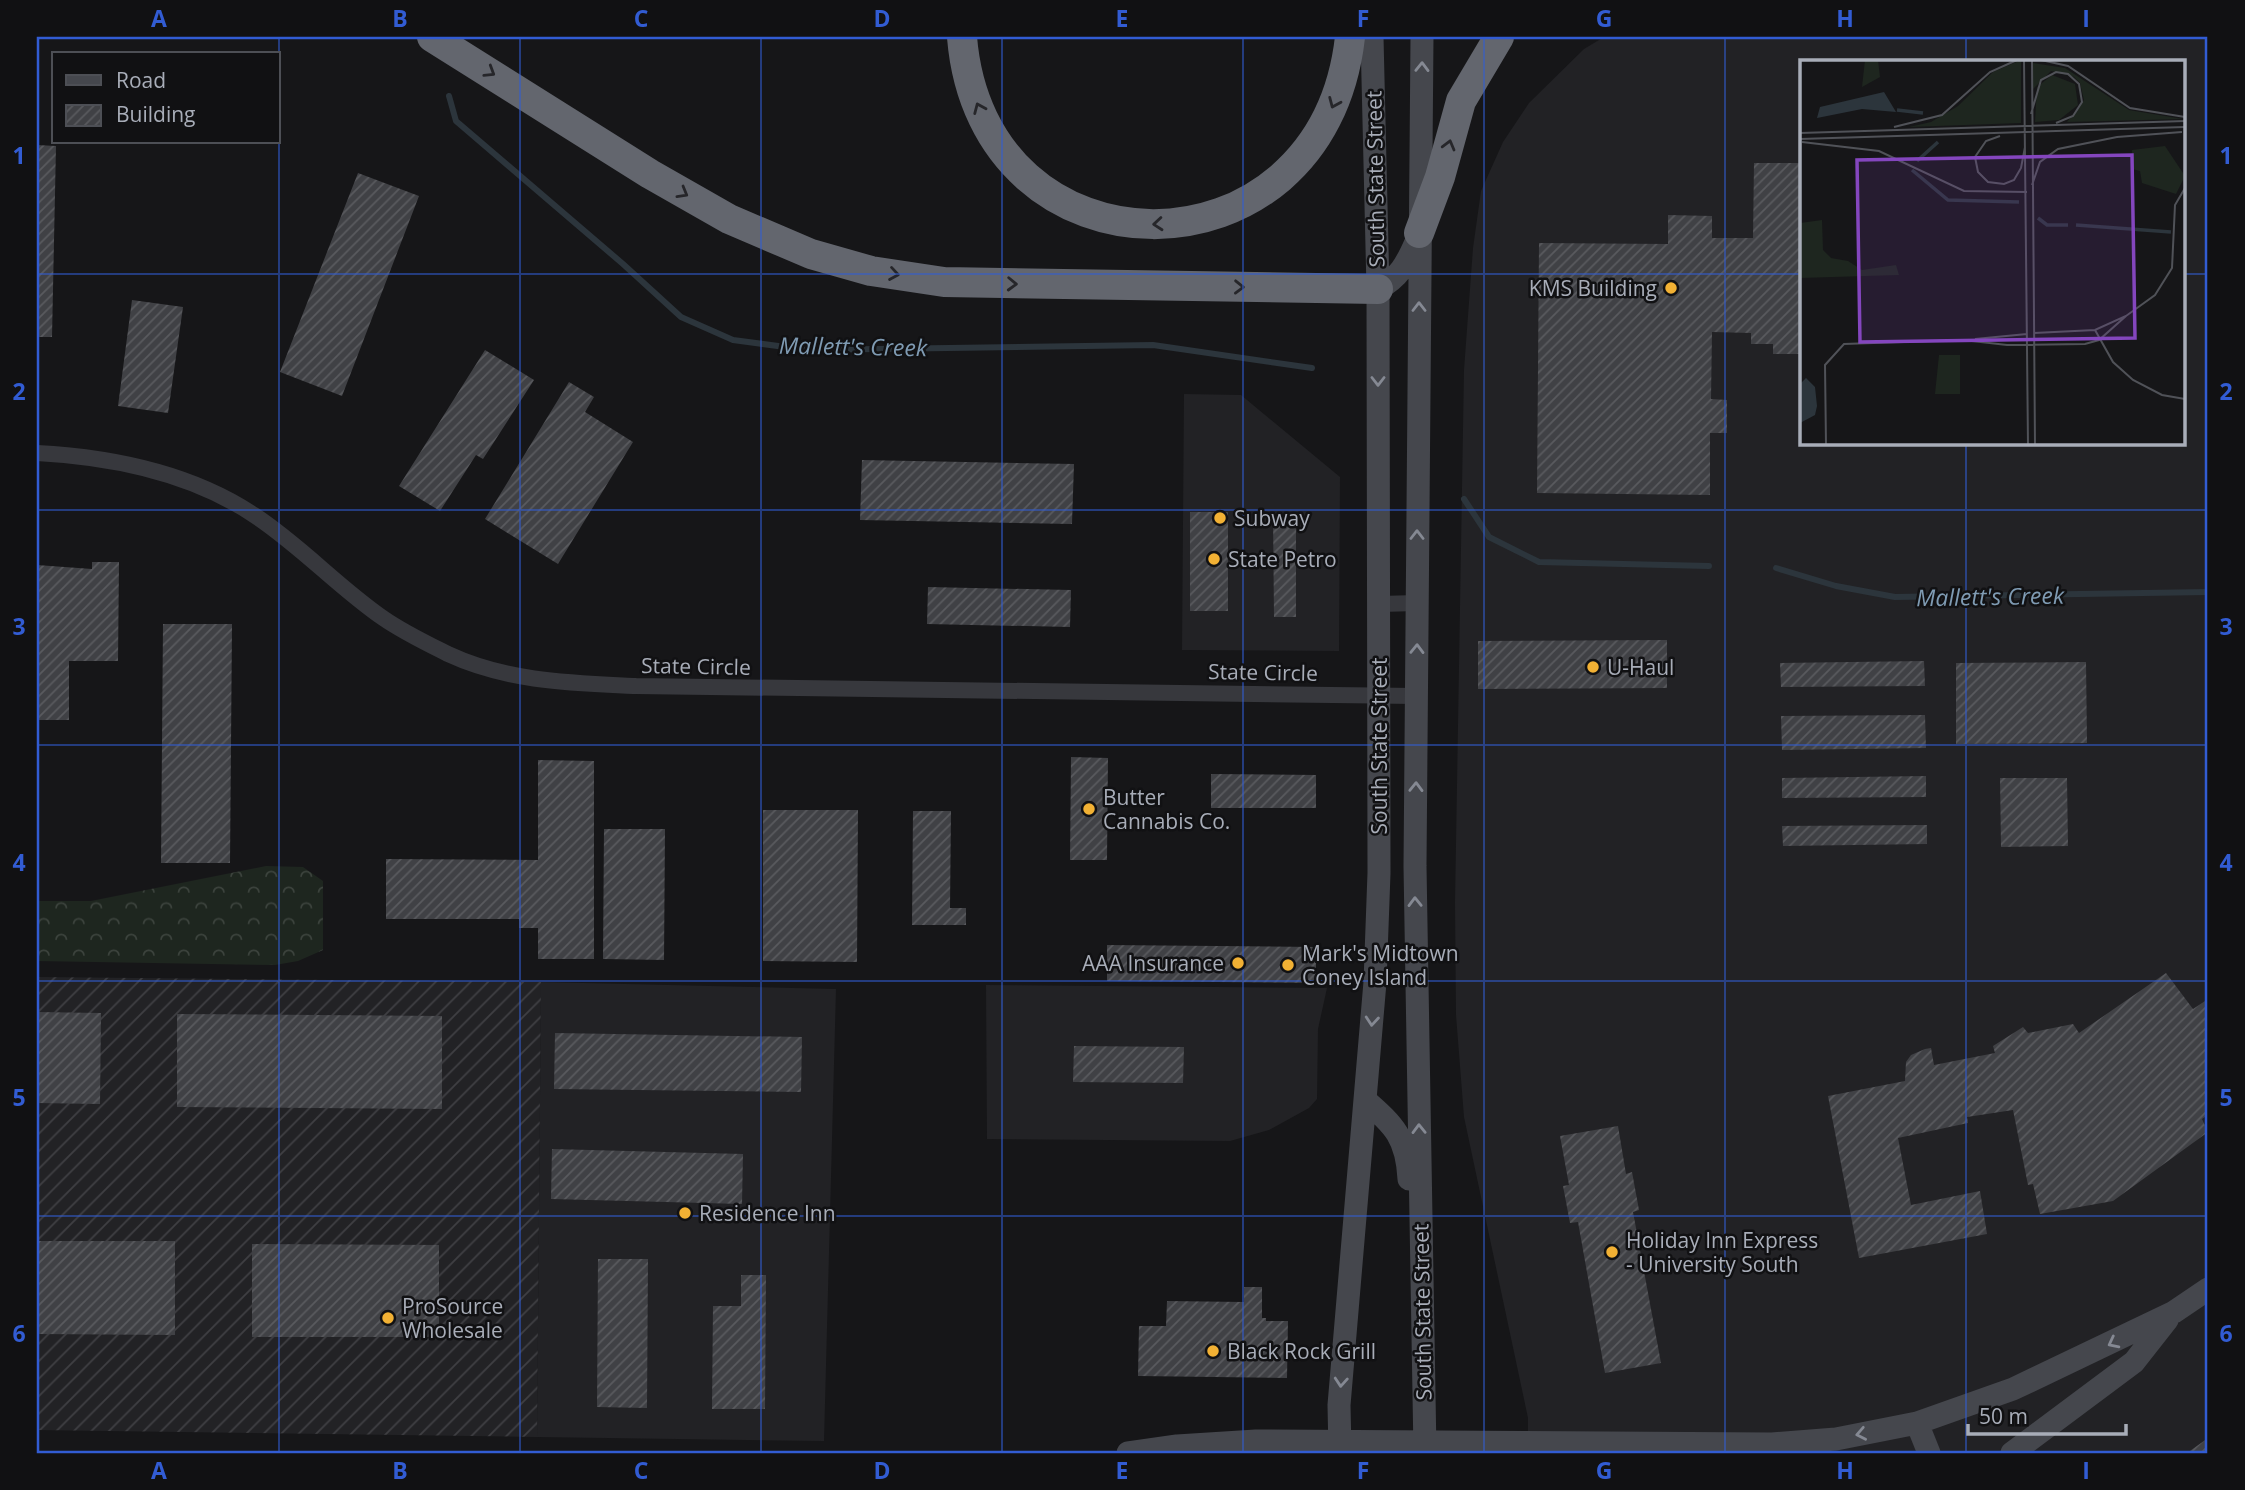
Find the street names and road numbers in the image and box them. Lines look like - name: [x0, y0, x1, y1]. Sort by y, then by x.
- street label: South State Street: [1359, 90, 1391, 268]
- street label: State Circle: [641, 651, 751, 681]
- street label: State Circle: [1208, 657, 1318, 687]
- street label: South State Street: [1365, 658, 1393, 834]
- street label: South State Street: [1406, 1223, 1438, 1401]

